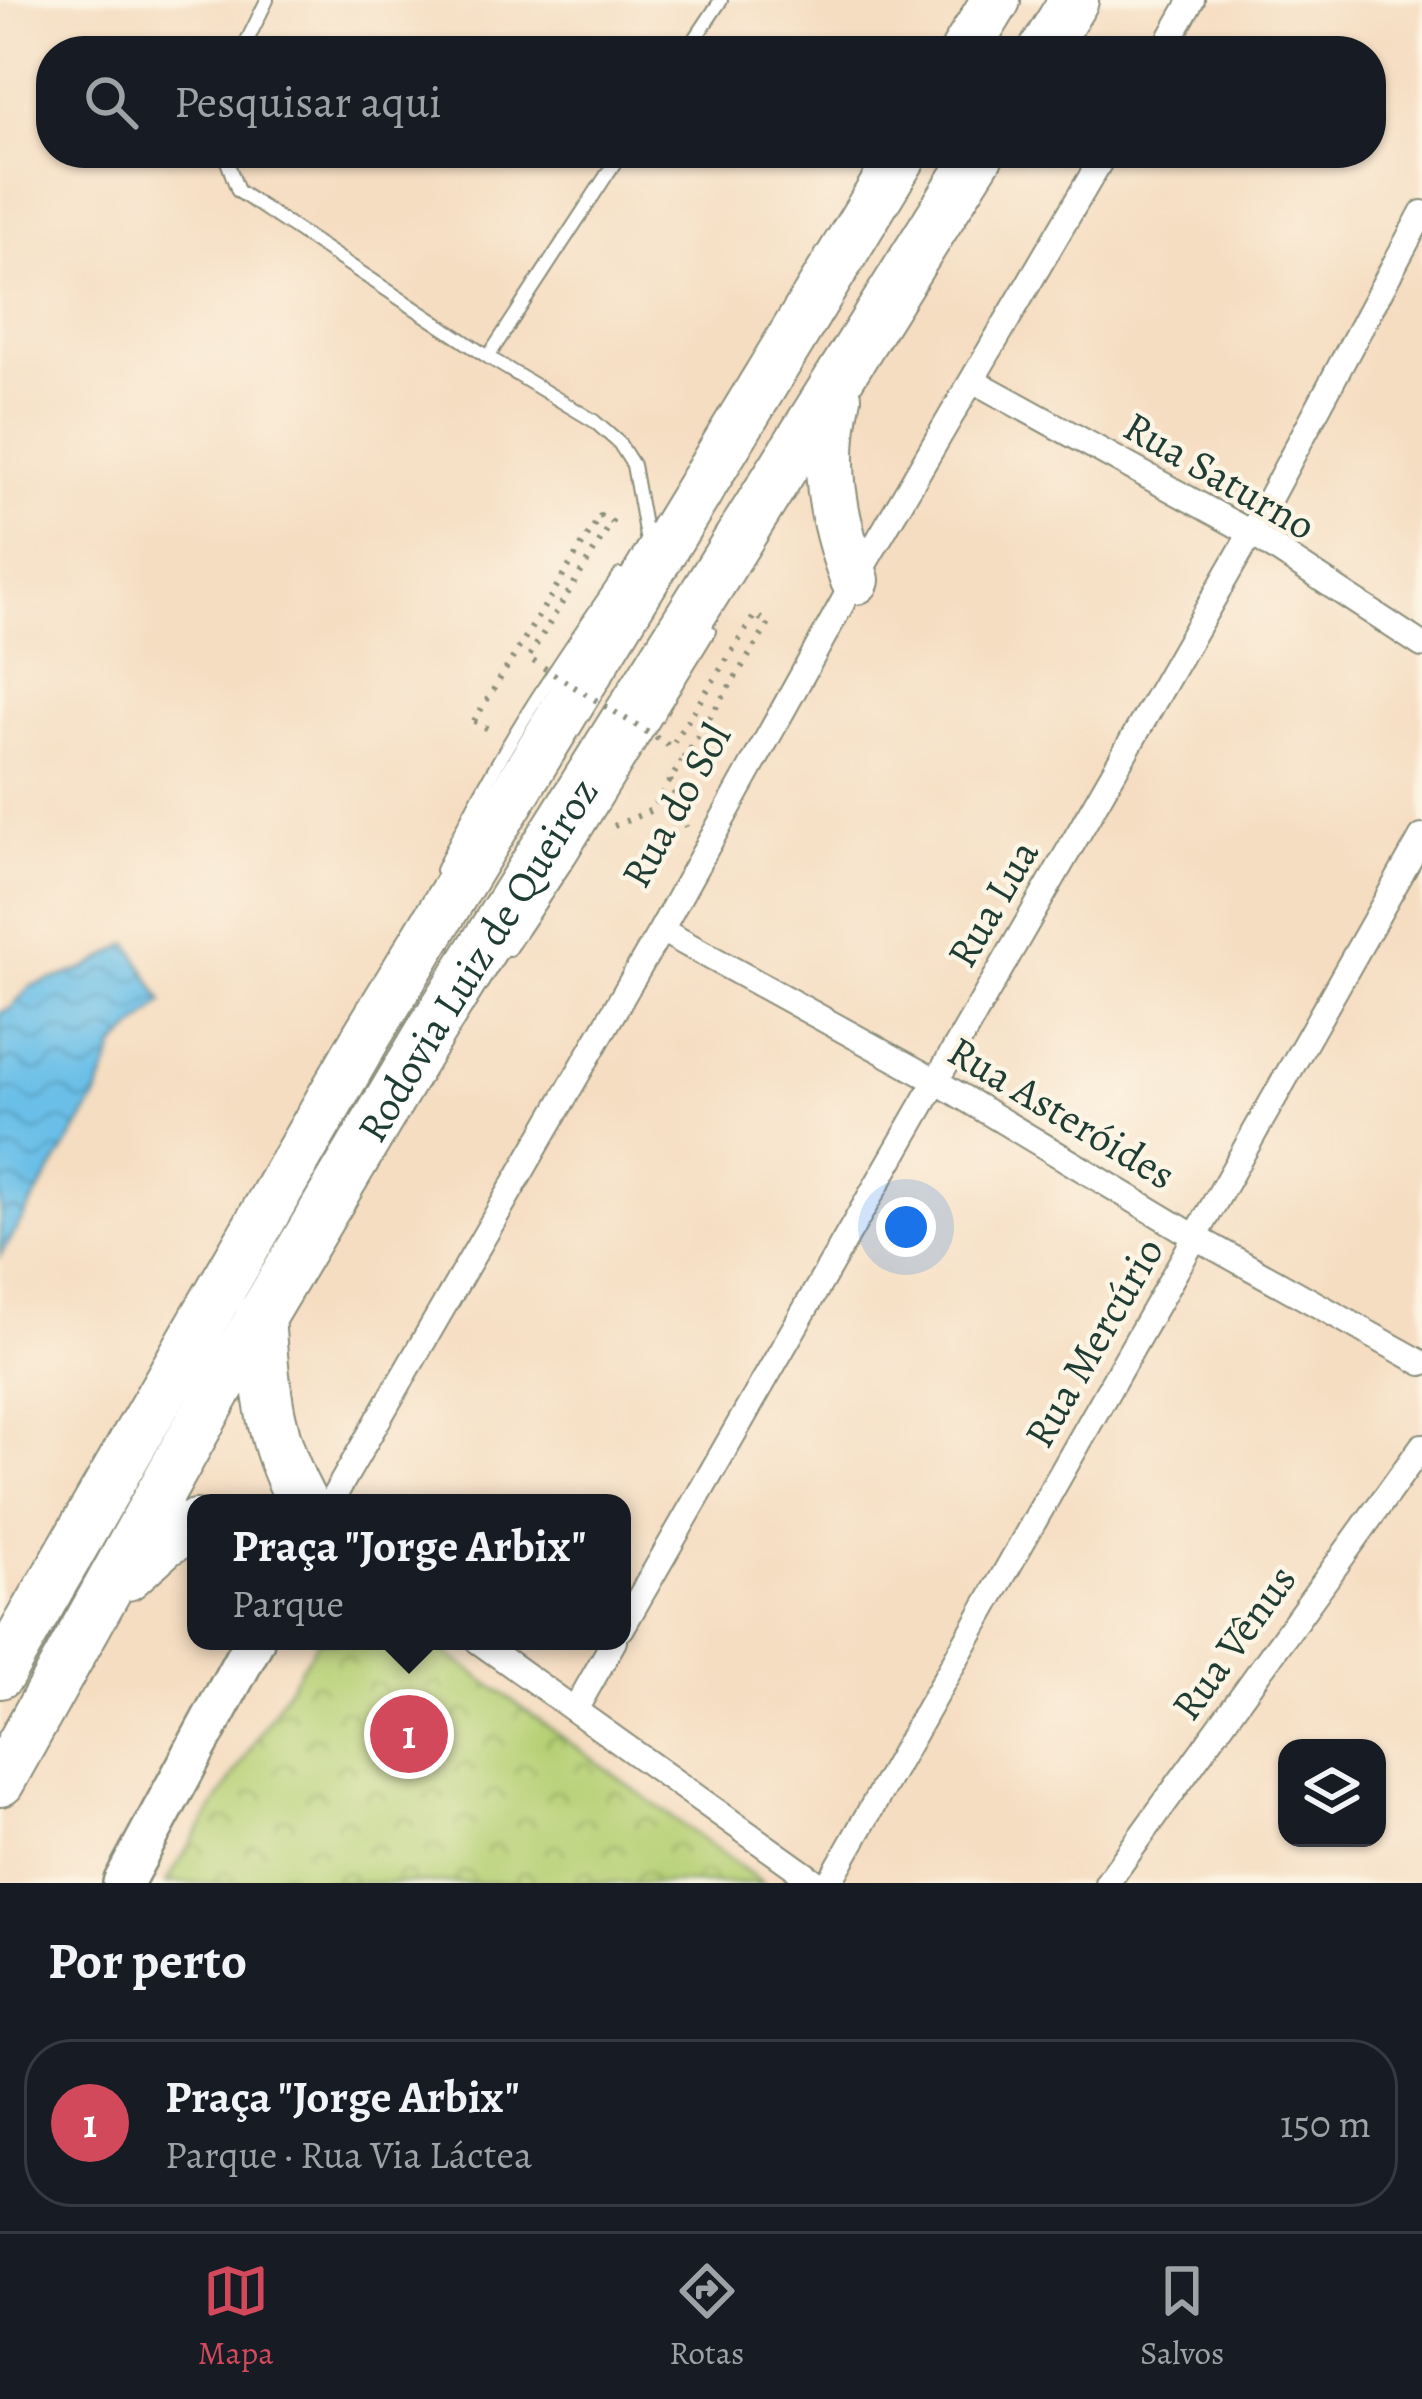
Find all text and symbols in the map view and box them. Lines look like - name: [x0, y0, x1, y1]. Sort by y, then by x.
- search box: [36, 36, 1386, 168]
- icon: search: [78, 69, 144, 135]
- text: Pesquisar aqui: [174, 71, 442, 133]
- street label: Rua Saturno: [1113, 398, 1326, 553]
- street label: Rua do Sol: [607, 713, 744, 898]
- street label: Rodovia Luiz de Queiroz: [343, 767, 611, 1152]
- street label: Rua Lua: [933, 829, 1052, 978]
- street label: Rua Asteróides: [937, 1022, 1186, 1203]
- your location: [876, 1197, 936, 1257]
- street label: Rua Mercúrio: [1010, 1227, 1177, 1458]
- popup: [187, 1494, 631, 1650]
- text: Praça "Jorge Arbix": [232, 1515, 586, 1577]
- street label: Rua Vênus: [1158, 1553, 1309, 1731]
- text: Parque: [232, 1577, 344, 1630]
- pin: 1: [370, 1689, 448, 1779]
- map controls: [1278, 1739, 1386, 1847]
- button: layers: [1278, 1739, 1386, 1847]
- text: Por perto: [48, 1926, 247, 1996]
- text: Praça "Jorge Arbix": [165, 2066, 519, 2128]
- text: 1: [83, 2097, 97, 2150]
- text: 150 m: [1280, 2097, 1371, 2150]
- text: Parque · Rua Via Láctea: [165, 2128, 532, 2181]
- tab: Mapa: [198, 2258, 274, 2375]
- tab: Rotas: [669, 2258, 744, 2375]
- tab: Salvos: [1140, 2258, 1224, 2375]

